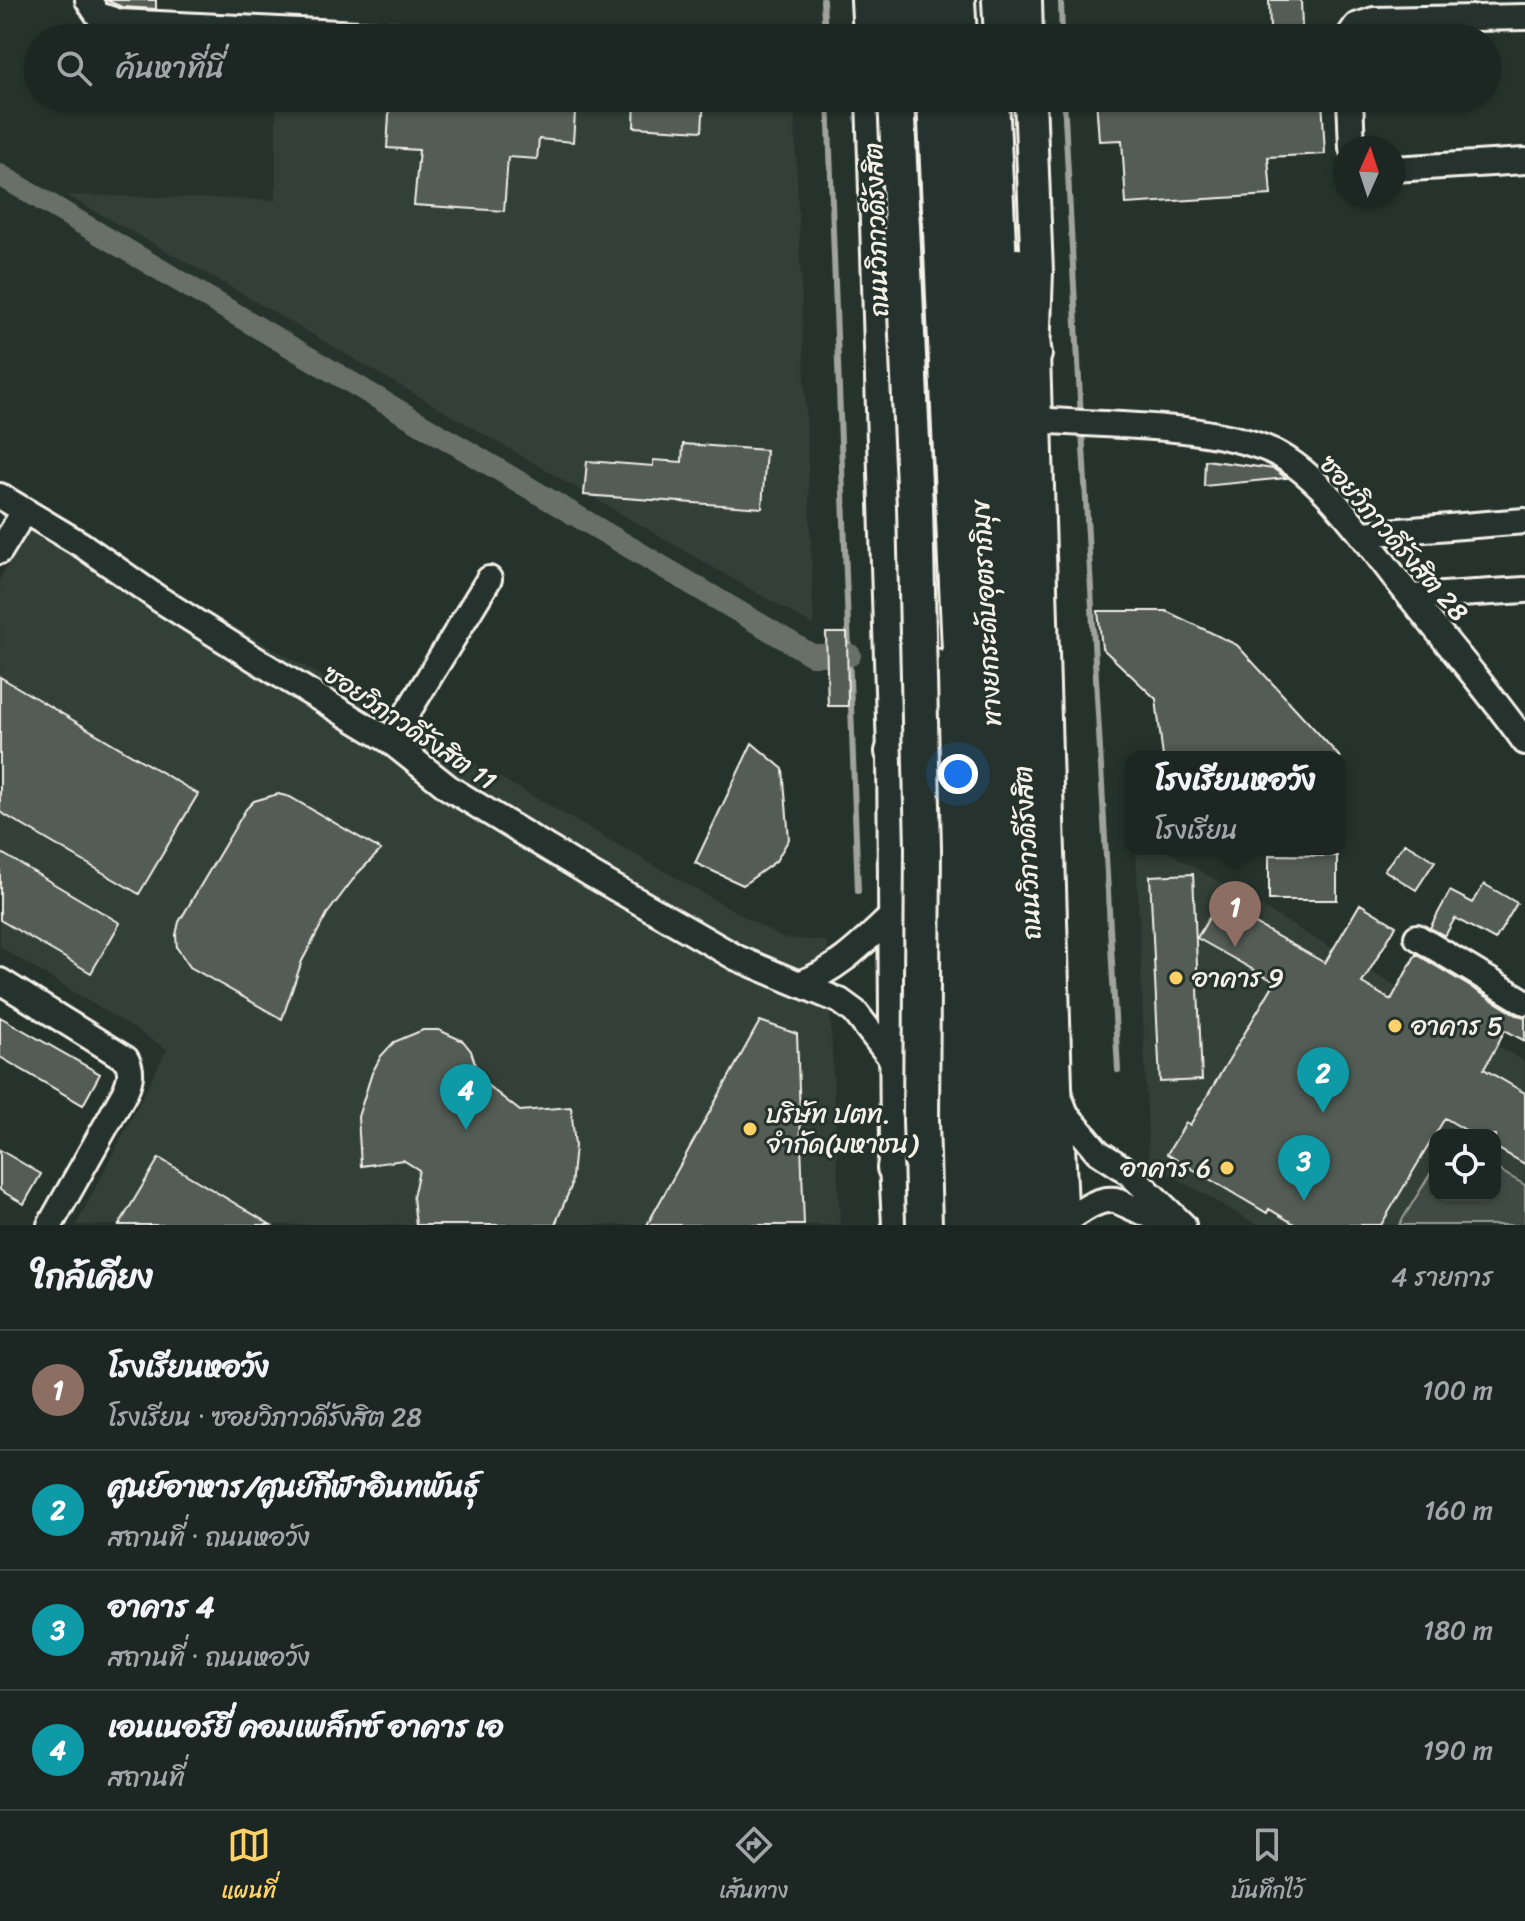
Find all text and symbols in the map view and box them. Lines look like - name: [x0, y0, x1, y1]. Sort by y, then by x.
- search box: [24, 24, 1501, 112]
- text: ค้นหาที่นี่: [116, 41, 224, 95]
- icon: search: [52, 46, 96, 90]
- north arrow: [1333, 136, 1405, 208]
- street label: ถนนวิภาวดีรังสิต: [850, 142, 902, 318]
- street label: ซอยวิภาวดีรังสิต 28: [1308, 444, 1481, 633]
- street label: ทางยกระดับอุตราภิมุข: [957, 497, 1015, 728]
- street label: ซอยวิภาวดีรังสิต 11: [313, 651, 507, 803]
- popup: [1125, 751, 1345, 855]
- text: โรงเรียนหอวัง: [1155, 753, 1315, 807]
- your location: [938, 754, 978, 794]
- street label: ถนนวิภาวดีรังสิต: [999, 765, 1055, 941]
- text: โรงเรียน: [1155, 807, 1238, 853]
- pin: 1: [1209, 881, 1261, 947]
- place label: อาคาร 9: [1191, 955, 1284, 1001]
- marker: อาคาร 9: [1167, 969, 1185, 987]
- place label: อาคาร 5: [1410, 1003, 1503, 1049]
- marker: อาคาร 5: [1386, 1017, 1404, 1035]
- pin: 2: [1297, 1047, 1349, 1113]
- pin: 4: [440, 1064, 492, 1130]
- place label: บริษัท ปตท. จำกัด(มหาชน): [766, 1091, 919, 1167]
- marker: บริษัท ปตท. จำกัด(มหาชน): [741, 1120, 759, 1138]
- map controls: [1429, 1129, 1501, 1201]
- button: locate: [1429, 1129, 1501, 1201]
- pin: 3: [1278, 1135, 1330, 1201]
- place label: อาคาร 6: [1119, 1145, 1211, 1191]
- marker: อาคาร 6: [1218, 1159, 1236, 1177]
- text: ใกล้เคียง: [32, 1247, 153, 1307]
- text: 4 รายการ: [1391, 1254, 1493, 1300]
- text: โรงเรียนหอวัง: [108, 1340, 269, 1394]
- text: 1: [52, 1367, 64, 1413]
- text: 100 m: [1422, 1367, 1493, 1413]
- text: โรงเรียน · ซอยวิภาวดีรังสิต 28: [108, 1394, 422, 1440]
- text: ศูนย์อาหาร/ศูนย์กีฬาอินทพันธุ์: [108, 1460, 479, 1514]
- text: 2: [50, 1487, 66, 1533]
- text: 160 m: [1424, 1487, 1493, 1533]
- text: สถานที่ · ถนนหอวัง: [108, 1514, 310, 1560]
- text: อาคาร 4: [108, 1580, 215, 1634]
- text: 3: [51, 1607, 65, 1653]
- text: 180 m: [1423, 1607, 1493, 1653]
- text: สถานที่ · ถนนหอวัง: [108, 1634, 310, 1680]
- text: เอนเนอร์ยี่ คอมเพล็กซ์ อาคาร เอ: [108, 1700, 504, 1754]
- text: 4: [50, 1727, 66, 1773]
- text: 190 m: [1423, 1727, 1493, 1773]
- text: สถานที่: [108, 1754, 185, 1800]
- tab: แผนที่: [221, 1823, 276, 1910]
- tab: เส้นทาง: [719, 1823, 788, 1910]
- tab: บันทึกไว้: [1231, 1823, 1304, 1910]

